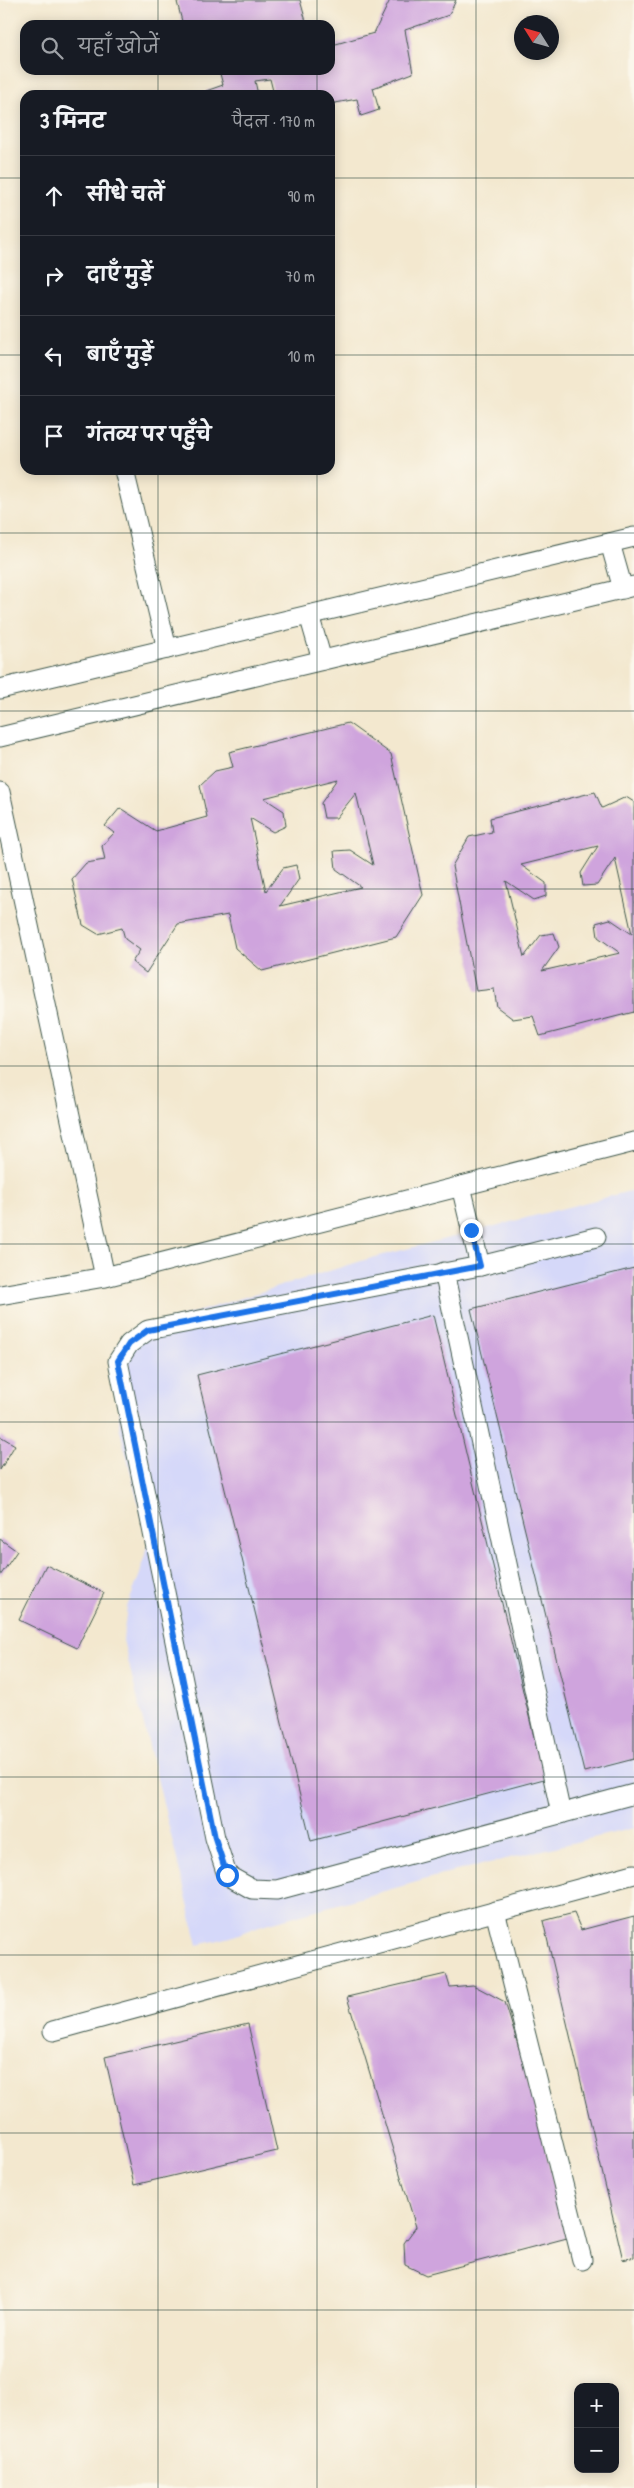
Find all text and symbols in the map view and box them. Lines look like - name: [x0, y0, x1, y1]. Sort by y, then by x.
- north arrow: [514, 15, 559, 60]
- search box: [20, 20, 335, 75]
- text: यहाँ खोजें: [78, 33, 159, 59]
- icon: search: [38, 34, 66, 62]
- text: 3 मिनट: [40, 106, 105, 135]
- text: पैदल · 170 m: [232, 110, 315, 132]
- text: सीधे चलें: [87, 181, 164, 207]
- icon: ahead: [40, 182, 68, 210]
- text: 90 m: [287, 185, 315, 207]
- text: दाएँ मुड़ें: [87, 261, 153, 287]
- icon: right: [40, 262, 68, 290]
- text: 70 m: [285, 265, 315, 287]
- text: बाएँ मुड़ें: [87, 341, 153, 367]
- icon: left: [40, 342, 68, 370]
- text: 10 m: [287, 345, 315, 367]
- text: गंतव्य पर पहुँचे: [87, 421, 211, 447]
- icon: arrive: [40, 422, 68, 450]
- route end: [460, 1219, 483, 1242]
- route start: [216, 1864, 239, 1887]
- map controls: [574, 2383, 619, 2473]
- button: +: [574, 2383, 619, 2428]
- button: −: [574, 2428, 619, 2473]

